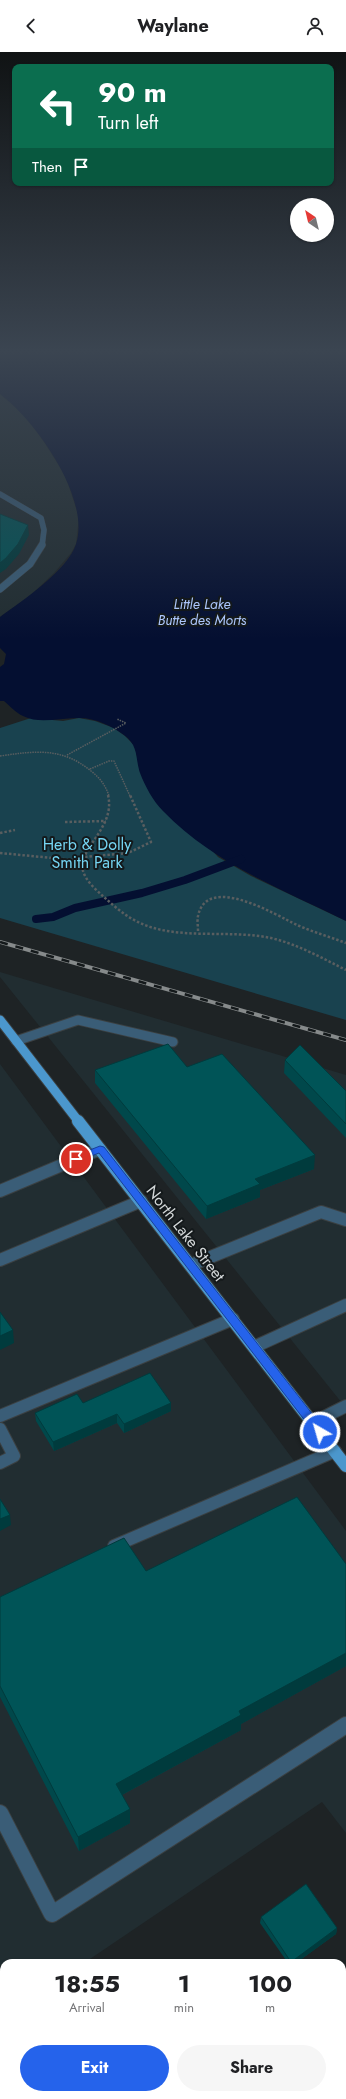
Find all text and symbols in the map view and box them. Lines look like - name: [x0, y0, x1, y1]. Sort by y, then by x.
- text: Waylane: [137, 13, 209, 39]
- icon: back: [20, 15, 42, 37]
- icon: person: [304, 15, 326, 37]
- text: 90 m: [98, 72, 167, 113]
- icon: left: [32, 80, 84, 132]
- text: Turn left: [98, 110, 158, 136]
- text: Then: [32, 156, 62, 178]
- icon: arrive: [70, 156, 92, 178]
- north arrow: [290, 198, 334, 242]
- map controls: [290, 198, 334, 242]
- water label: Little Lake Butte des Morts: [158, 594, 247, 630]
- park label: Herb & Dolly Smith Park: [43, 833, 132, 874]
- pin: [59, 1142, 93, 1176]
- icon: arrive: [65, 1148, 87, 1170]
- street label: North Lake Street: [141, 1180, 231, 1286]
- position arrow: [299, 1411, 341, 1453]
- text: 18:55: [54, 1966, 120, 2001]
- text: 1: [178, 1966, 190, 2001]
- text: 100: [248, 1966, 292, 2001]
- text: Arrival: [69, 1998, 105, 2017]
- text: min: [174, 1998, 194, 2017]
- text: m: [265, 1998, 275, 2017]
- button: Exit: [20, 2045, 169, 2091]
- button: Share: [177, 2045, 326, 2091]

